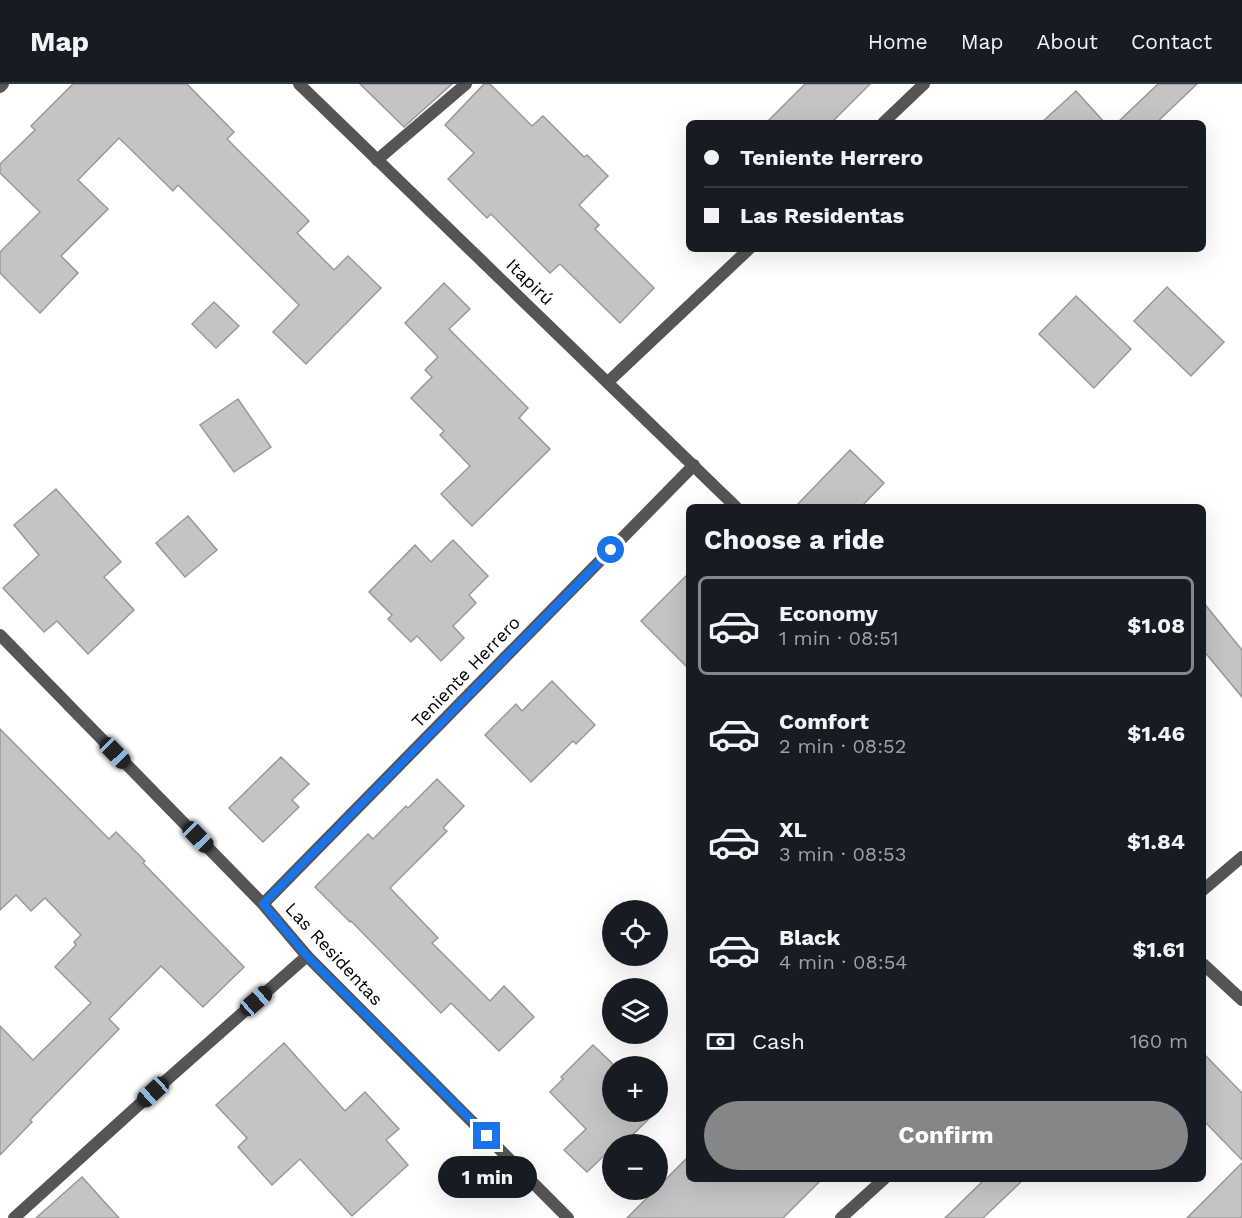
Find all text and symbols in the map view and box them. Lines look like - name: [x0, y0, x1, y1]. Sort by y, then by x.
- text: Map: [30, 25, 89, 58]
- text: Home: [868, 29, 928, 54]
- text: Map: [961, 29, 1004, 54]
- text: About: [1037, 29, 1098, 54]
- text: Contact: [1131, 29, 1212, 54]
- text: Teniente Herrero: [740, 145, 923, 170]
- text: Las Residentas: [740, 203, 904, 228]
- street label: Itapirú: [502, 254, 558, 309]
- text: Choose a ride: [704, 524, 884, 556]
- route start: [597, 536, 624, 563]
- icon: car: [707, 599, 761, 653]
- text: Economy: [779, 601, 878, 626]
- street label: Teniente Herrero: [407, 612, 524, 732]
- text: $1.08: [1127, 613, 1185, 638]
- text: 1 min · 08:51: [779, 626, 899, 650]
- icon: car: [707, 707, 761, 761]
- text: Comfort: [779, 709, 869, 734]
- text: $1.46: [1127, 721, 1185, 746]
- car: [96, 734, 134, 772]
- text: 2 min · 08:52: [779, 734, 906, 758]
- icon: car: [707, 815, 761, 869]
- text: XL: [779, 817, 807, 842]
- car: [179, 818, 217, 856]
- text: $1.84: [1127, 829, 1185, 854]
- text: 3 min · 08:53: [779, 842, 906, 866]
- street label: Las Residentas: [281, 898, 387, 1009]
- map controls: [602, 900, 668, 1200]
- button: locate: [602, 900, 668, 966]
- icon: car: [707, 923, 761, 977]
- text: Black: [779, 925, 840, 950]
- text: $1.61: [1133, 937, 1185, 962]
- text: 4 min · 08:54: [779, 950, 908, 974]
- button: layers: [602, 978, 668, 1044]
- car: [237, 982, 275, 1020]
- icon: cash: [704, 1025, 737, 1058]
- text: Cash: [752, 1029, 805, 1054]
- text: 160 m: [1130, 1029, 1188, 1053]
- button: +: [602, 1056, 668, 1122]
- car: [134, 1073, 172, 1111]
- button: Confirm: [704, 1101, 1188, 1170]
- route end: [473, 1122, 500, 1149]
- button: −: [602, 1134, 668, 1200]
- callout: 1 min: [438, 1157, 536, 1199]
- text: 1 min: [462, 1165, 513, 1189]

